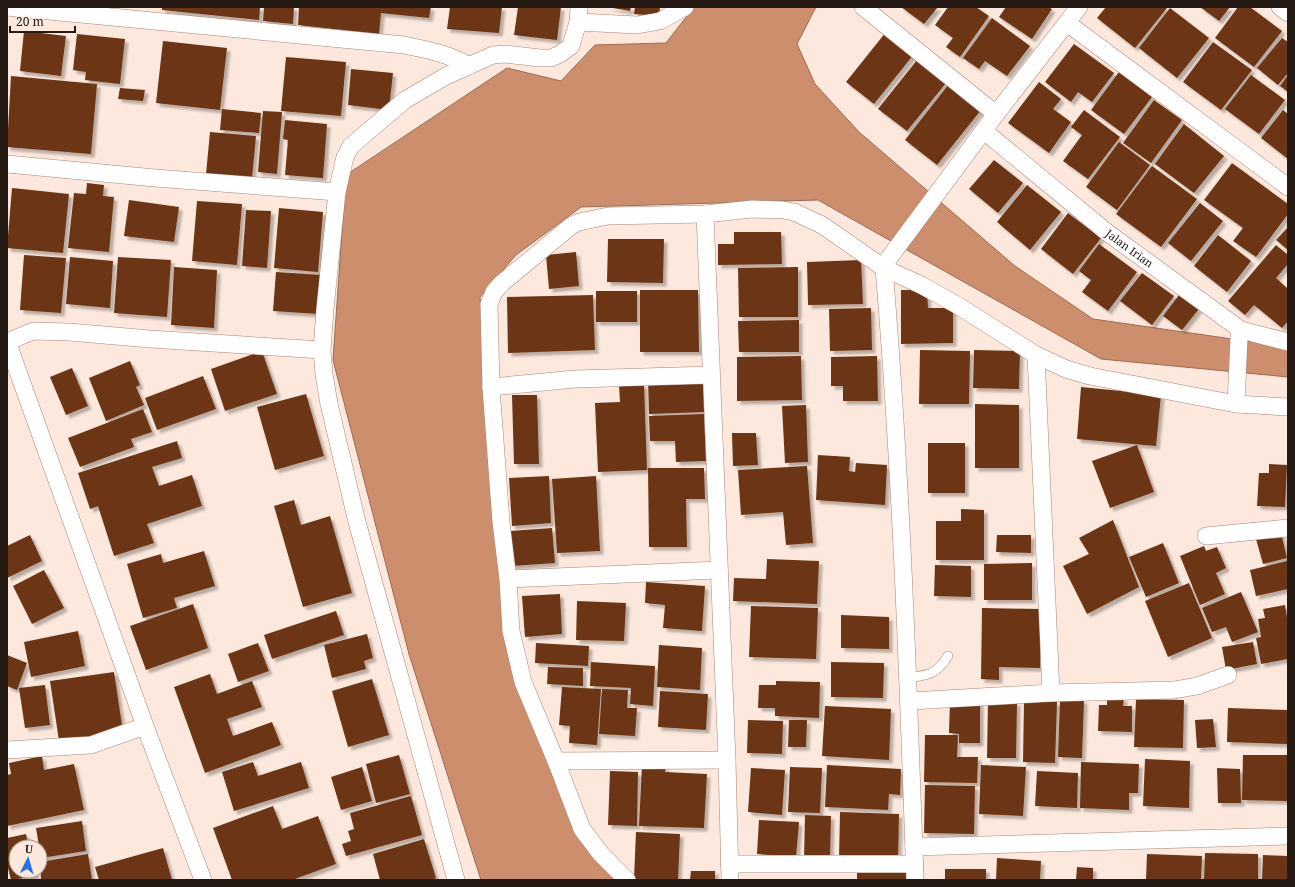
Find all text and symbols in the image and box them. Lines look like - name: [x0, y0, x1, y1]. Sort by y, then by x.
- scale bar: [10, 8, 75, 34]
- text: 20 m: [16, 13, 44, 30]
- street label: Jalan Irian: [1102, 225, 1157, 271]
- north arrow: [8, 839, 48, 879]
- text: U: [24, 841, 34, 856]

